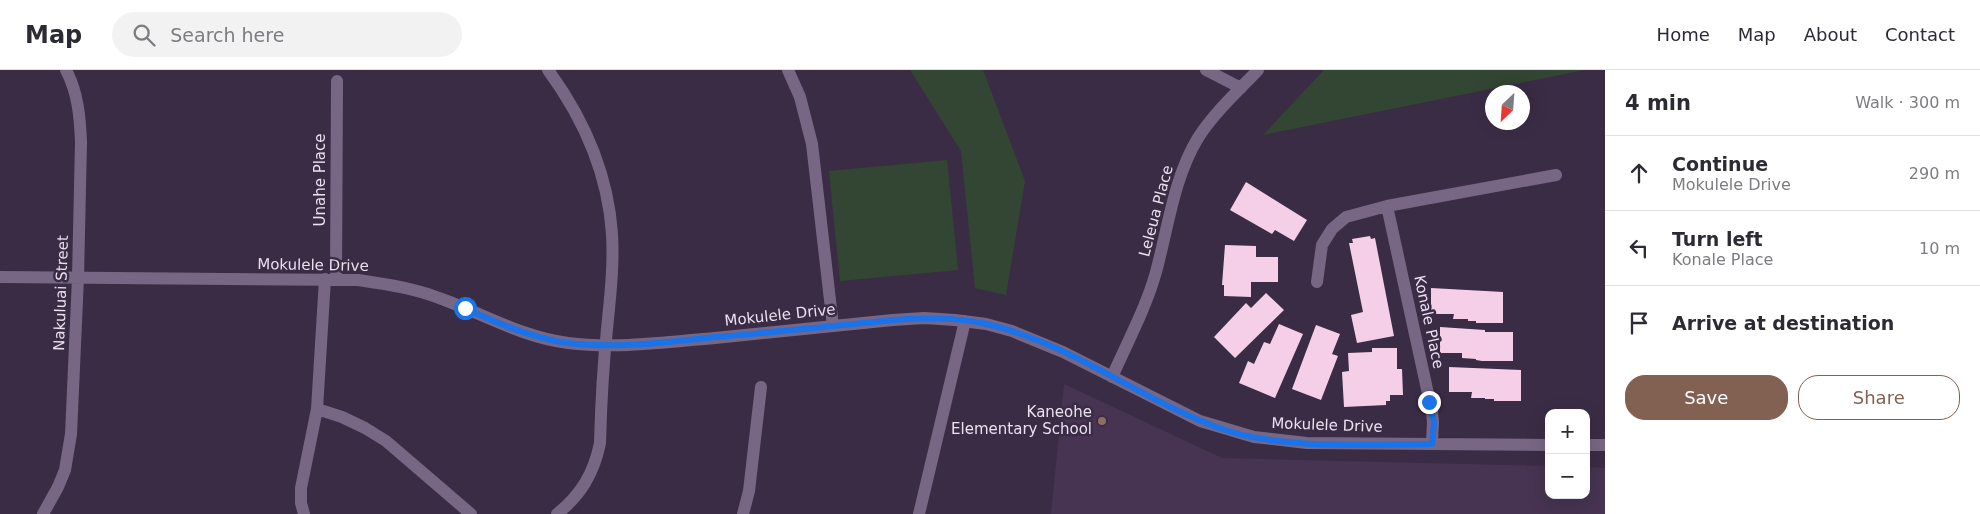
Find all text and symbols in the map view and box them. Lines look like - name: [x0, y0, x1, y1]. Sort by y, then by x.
- search box: [112, 12, 462, 57]
- text: Map: [25, 21, 82, 49]
- icon: search: [130, 21, 158, 49]
- text: Search here: [170, 24, 284, 46]
- text: Home: [1657, 24, 1710, 45]
- text: Map: [1738, 24, 1776, 45]
- text: About: [1804, 24, 1857, 45]
- text: Contact: [1885, 24, 1955, 45]
- north arrow: [1485, 85, 1530, 130]
- text: 4 min: [1625, 91, 1691, 115]
- text: Walk · 300 m: [1855, 93, 1960, 112]
- street label: Unahe Place: [311, 133, 329, 227]
- text: Continue: [1672, 153, 1768, 175]
- icon: ahead: [1625, 159, 1653, 187]
- street label: Leleua Place: [1135, 163, 1177, 259]
- text: 290 m: [1909, 164, 1960, 183]
- text: Mokulele Drive: [1672, 175, 1791, 194]
- text: Turn left: [1672, 228, 1763, 250]
- icon: left: [1625, 234, 1653, 262]
- street label: Nakuluai Street: [50, 235, 72, 351]
- text: 10 m: [1919, 239, 1960, 258]
- text: Konale Place: [1672, 250, 1773, 269]
- street label: Mokulele Drive: [257, 255, 369, 275]
- street label: Konale Place: [1410, 274, 1448, 370]
- route start: [454, 297, 477, 320]
- street label: Mokulele Drive: [724, 300, 836, 330]
- icon: arrive: [1625, 309, 1653, 337]
- text: Arrive at destination: [1672, 312, 1894, 334]
- button: Save: [1625, 375, 1788, 420]
- button: Share: [1798, 375, 1960, 420]
- route end: [1418, 391, 1441, 414]
- place label: Kaneohe Elementary School: [951, 403, 1092, 438]
- map controls: [1545, 409, 1590, 499]
- button: +: [1545, 409, 1590, 454]
- street label: Mokulele Drive: [1271, 414, 1383, 436]
- marker: Kaneohe Elementary School: [1096, 415, 1108, 427]
- button: −: [1545, 454, 1590, 499]

